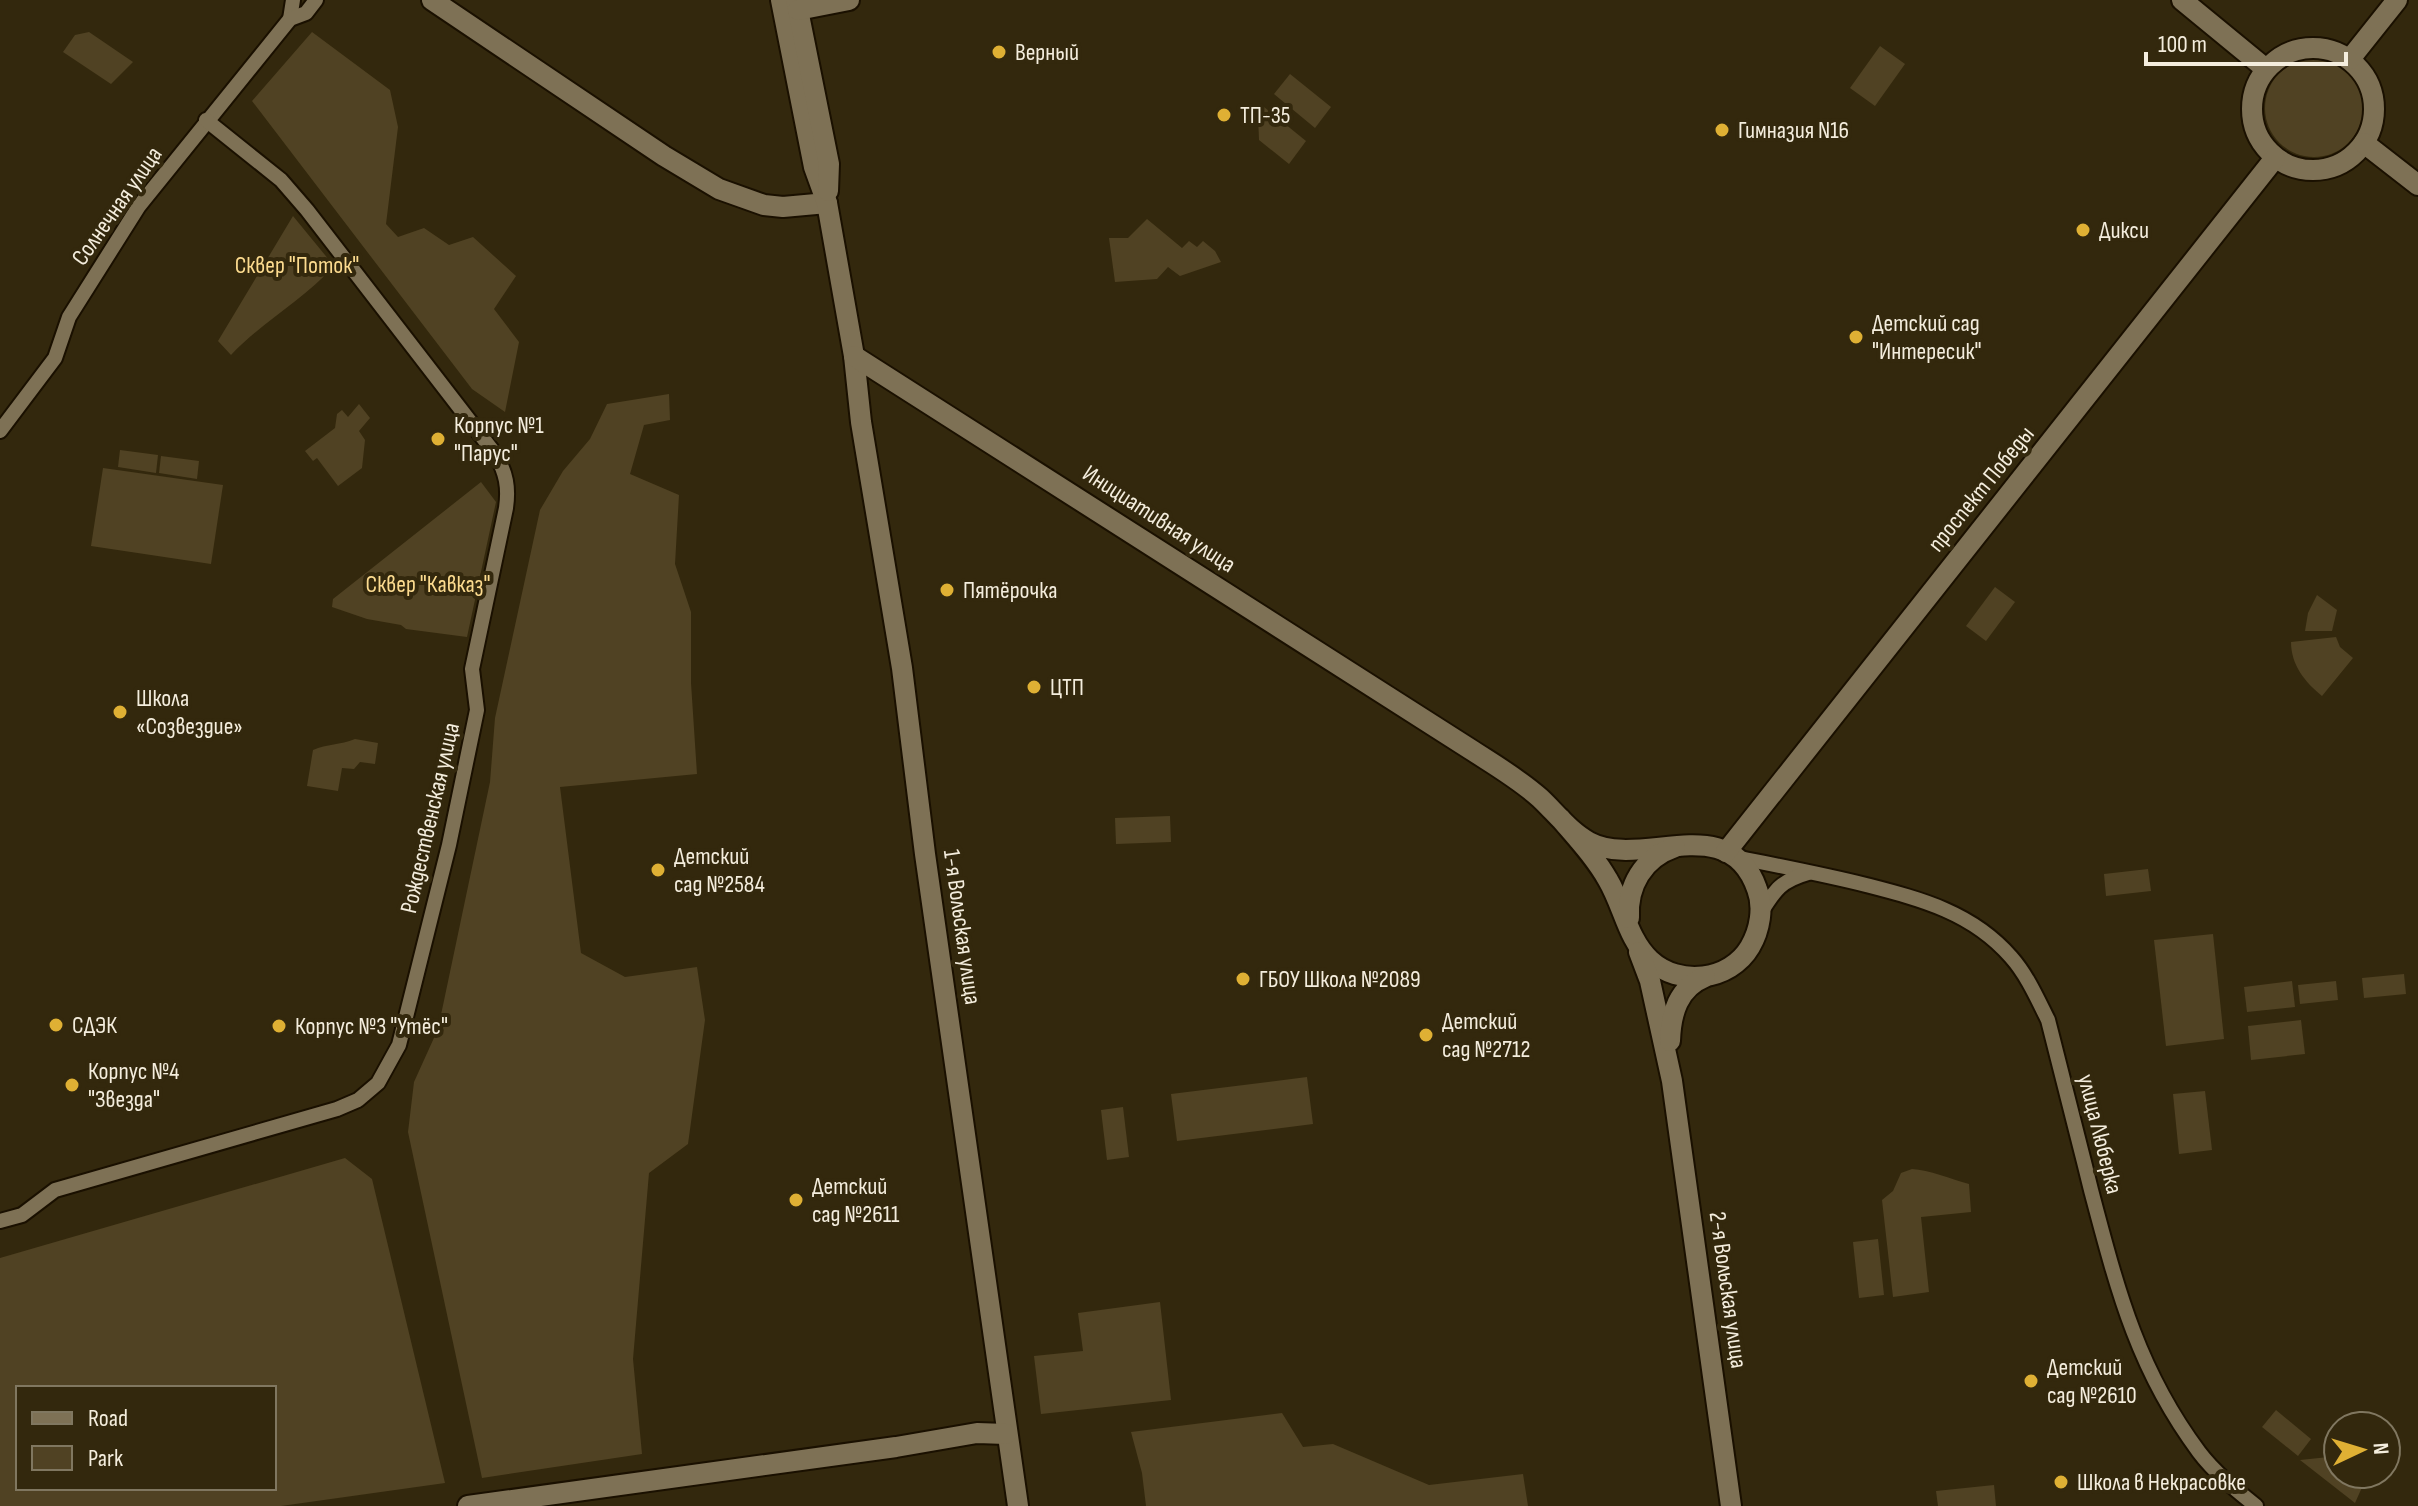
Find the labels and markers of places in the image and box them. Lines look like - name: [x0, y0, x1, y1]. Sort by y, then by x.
- place label: Верный: [1015, 38, 1079, 67]
- marker: Верный: [990, 43, 1008, 61]
- place label: ТП-35: [1240, 101, 1290, 130]
- marker: ТП-35: [1215, 106, 1233, 124]
- place label: Гимназия N16: [1738, 116, 1849, 145]
- marker: Гимназия N16: [1713, 121, 1731, 139]
- place label: Дикси: [2099, 216, 2149, 245]
- marker: Дикси: [2074, 221, 2092, 239]
- place label: Детский сад "Интересик": [1872, 309, 1982, 366]
- marker: Детский сад "Интересик": [1847, 328, 1865, 346]
- place label: Корпус №1 "Парус": [454, 411, 544, 468]
- marker: Корпус №1 "Парус": [429, 430, 447, 448]
- place label: Пятёрочка: [963, 576, 1057, 605]
- marker: Пятёрочка: [938, 581, 956, 599]
- place label: ЦТП: [1050, 673, 1084, 702]
- marker: ЦТП: [1025, 678, 1043, 696]
- place label: Школа «Созвездие»: [136, 684, 243, 741]
- marker: Школа «Созвездие»: [111, 703, 129, 721]
- place label: Детский сад №2584: [674, 842, 765, 899]
- marker: Детский сад №2584: [649, 861, 667, 879]
- place label: ГБОУ Школа №2089: [1259, 965, 1421, 994]
- marker: ГБОУ Школа №2089: [1234, 970, 1252, 988]
- place label: Детский сад №2712: [1442, 1007, 1530, 1064]
- place label: СДЭК: [72, 1011, 117, 1040]
- place label: Корпус №3 "Утёс": [295, 1012, 448, 1041]
- marker: СДЭК: [47, 1016, 65, 1034]
- marker: Корпус №3 "Утёс": [270, 1017, 288, 1035]
- marker: Детский сад №2712: [1417, 1026, 1435, 1044]
- place label: Корпус №4 "Звезда": [88, 1057, 179, 1114]
- marker: Корпус №4 "Звезда": [63, 1076, 81, 1094]
- place label: Детский сад №2611: [812, 1172, 900, 1229]
- marker: Детский сад №2611: [787, 1191, 805, 1209]
- place label: Детский сад №2610: [2047, 1353, 2137, 1410]
- marker: Детский сад №2610: [2022, 1372, 2040, 1390]
- place label: Школа в Некрасовке: [2077, 1468, 2246, 1497]
- marker: Школа в Некрасовке: [2052, 1473, 2070, 1491]

